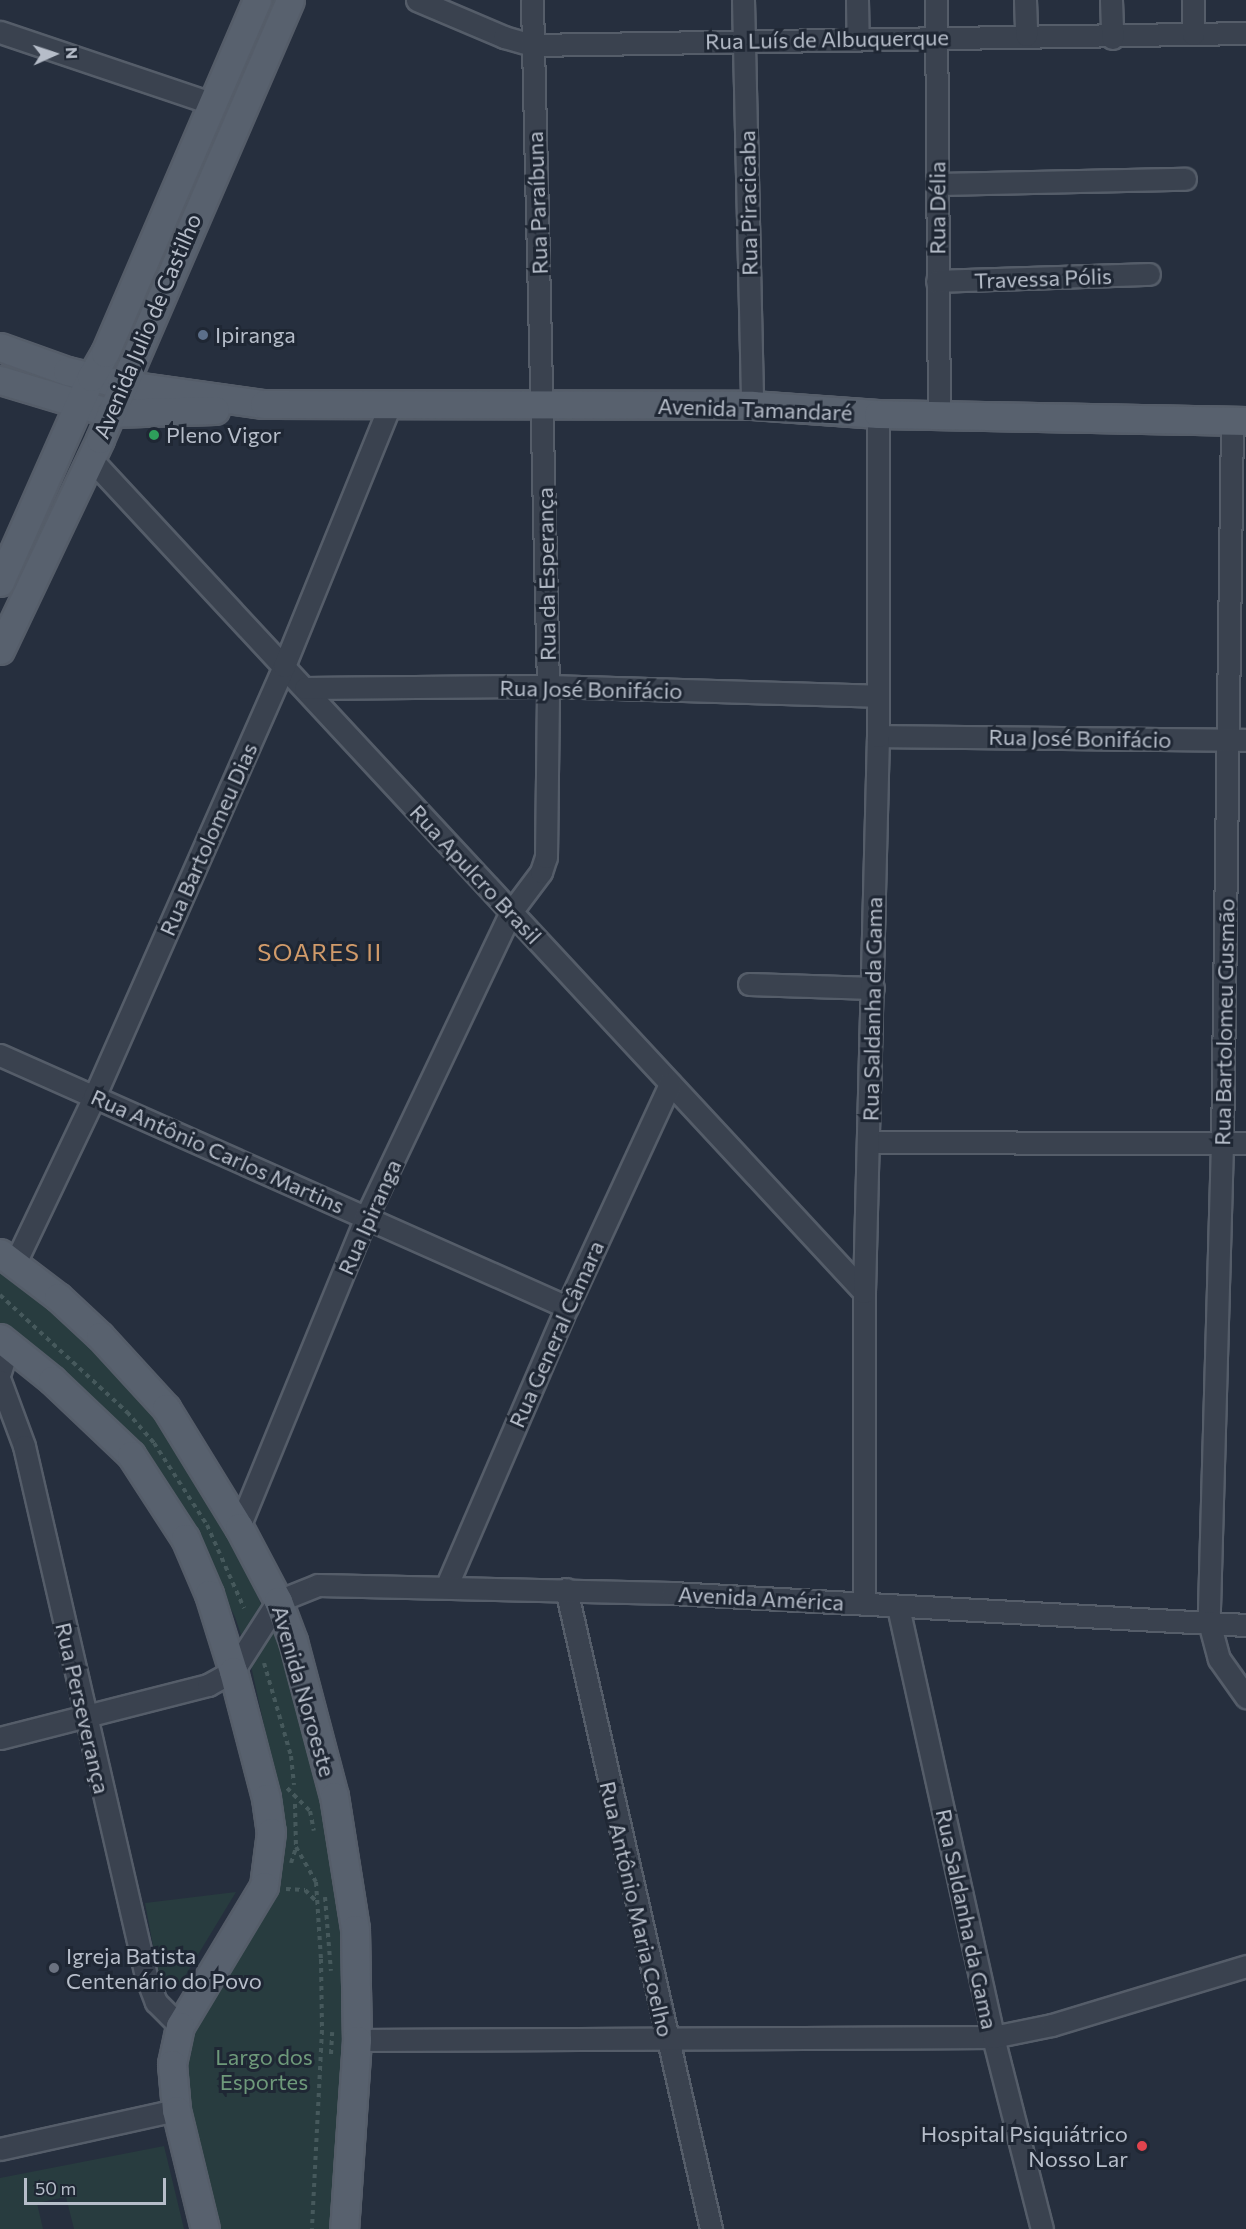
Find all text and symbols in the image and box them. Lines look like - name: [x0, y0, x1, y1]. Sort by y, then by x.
- north arrow: [24, 24, 84, 84]
- street label: Rua Luís de Albuquerque: [705, 24, 949, 54]
- text: N: [63, 47, 82, 60]
- street label: Rua Piracicaba: [734, 130, 762, 276]
- street label: Rua Paraíbuna: [521, 131, 553, 275]
- street label: Rua Délia: [924, 161, 950, 255]
- street label: Avenida Julio de Castilho: [88, 210, 206, 442]
- street label: Travessa Pólis: [974, 262, 1112, 294]
- place label: Ipiranga: [215, 322, 296, 348]
- marker: Ipiranga: [196, 328, 210, 342]
- street label: Avenida Tamandaré: [657, 392, 853, 426]
- place label: Pleno Vigor: [166, 422, 281, 448]
- marker: Pleno Vigor: [147, 428, 161, 442]
- street label: Rua da Esperança: [531, 487, 561, 661]
- street label: Rua José Bonifácio: [499, 674, 683, 704]
- street label: Rua José Bonifácio: [988, 723, 1172, 753]
- street label: Rua Bartolomeu Dias: [154, 738, 262, 940]
- street label: Rua Apulcro Brasil: [405, 799, 547, 949]
- street label: Rua Saldanha da Gama: [857, 897, 887, 1121]
- street label: Rua Bartolomeu Gusmão: [1209, 898, 1239, 1146]
- district label: SOARES II: [257, 938, 383, 966]
- street label: Rua Antônio Carlos Martins: [87, 1083, 349, 1219]
- street label: Rua Ipiranga: [332, 1155, 406, 1279]
- street label: Rua General Câmara: [503, 1237, 609, 1431]
- street label: Avenida América: [677, 1580, 845, 1616]
- street label: Avenida Noroeste: [267, 1602, 341, 1780]
- street label: Rua Perseverança: [50, 1620, 116, 1796]
- street label: Rua Antônio Maria Coelho: [595, 1779, 679, 2039]
- street label: Rua Saldanha da Gama: [931, 1806, 1003, 2032]
- place label: Igreja Batista Centenário do Povo: [66, 1942, 262, 1994]
- marker: Igreja Batista Centenário do Povo: [47, 1961, 61, 1975]
- park label: Largo dos Esportes: [215, 2043, 313, 2094]
- place label: Hospital Psiquiátrico Nosso Lar: [921, 2120, 1128, 2172]
- marker: Hospital Psiquiátrico Nosso Lar: [1133, 2137, 1151, 2155]
- scale bar: [27, 2166, 170, 2204]
- text: 50 m: [35, 2177, 76, 2199]

